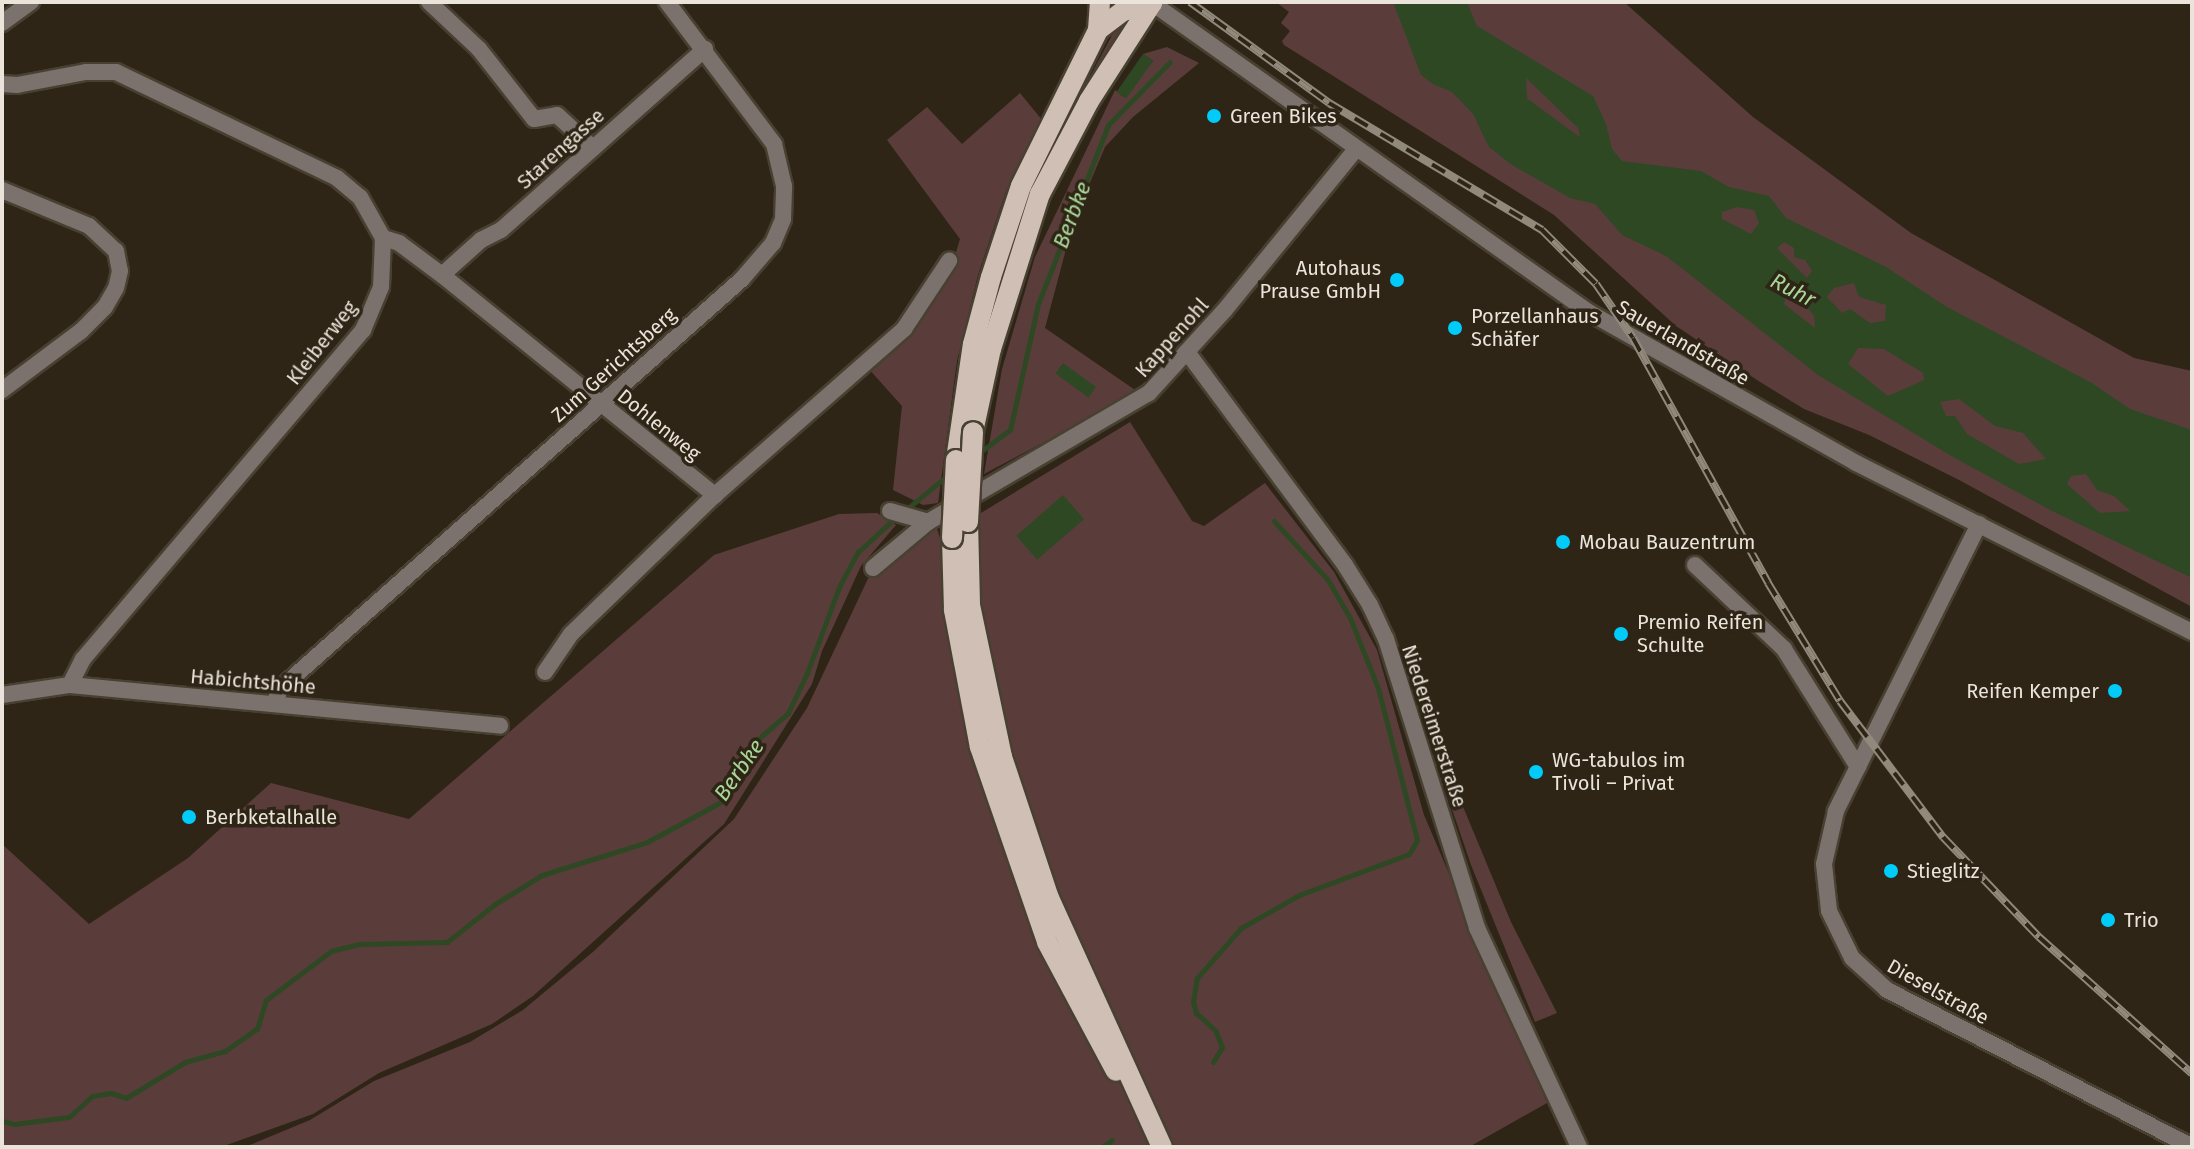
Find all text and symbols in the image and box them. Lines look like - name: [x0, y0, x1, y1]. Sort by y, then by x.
- street label: Starengasse: [513, 104, 609, 194]
- place label: Green Bikes: [1230, 104, 1337, 128]
- marker: Green Bikes: [1205, 107, 1223, 125]
- water label: Berbke: [1047, 178, 1097, 252]
- place label: Autohaus Prause GmbH: [1259, 256, 1381, 303]
- water label: Ruhr: [1766, 267, 1820, 313]
- marker: Autohaus Prause GmbH: [1388, 271, 1406, 289]
- street label: Kappenohl: [1130, 293, 1214, 383]
- street label: Sauerlandstraße: [1612, 295, 1754, 391]
- street label: Kleiberweg: [282, 296, 362, 390]
- street label: Zum Gerichtsberg: [547, 303, 681, 427]
- place label: Porzellanhaus Schäfer: [1471, 304, 1599, 351]
- marker: Porzellanhaus Schäfer: [1446, 319, 1464, 337]
- street label: Dohlenweg: [612, 384, 706, 466]
- place label: Mobau Bauzentrum: [1579, 530, 1755, 554]
- marker: Mobau Bauzentrum: [1554, 533, 1572, 551]
- place label: Premio Reifen Schulte: [1637, 610, 1763, 657]
- marker: Premio Reifen Schulte: [1612, 625, 1630, 643]
- street label: Niedereimerstraße: [1396, 642, 1472, 810]
- street label: Habichtshöhe: [189, 665, 317, 699]
- place label: Reifen Kemper: [1966, 679, 2099, 703]
- marker: Reifen Kemper: [2106, 682, 2124, 700]
- water label: Berbke: [708, 734, 770, 806]
- place label: WG-tabulos im Tivoli – Privat: [1552, 748, 1685, 795]
- marker: WG-tabulos im Tivoli – Privat: [1527, 763, 1545, 781]
- place label: Berbketalhalle: [205, 805, 337, 829]
- marker: Berbketalhalle: [180, 808, 198, 826]
- place label: Stieglitz: [1907, 859, 1980, 883]
- marker: Stieglitz: [1882, 862, 1900, 880]
- place label: Trio: [2124, 908, 2159, 932]
- marker: Trio: [2099, 911, 2117, 929]
- street label: Dieselstraße: [1883, 954, 1993, 1030]

